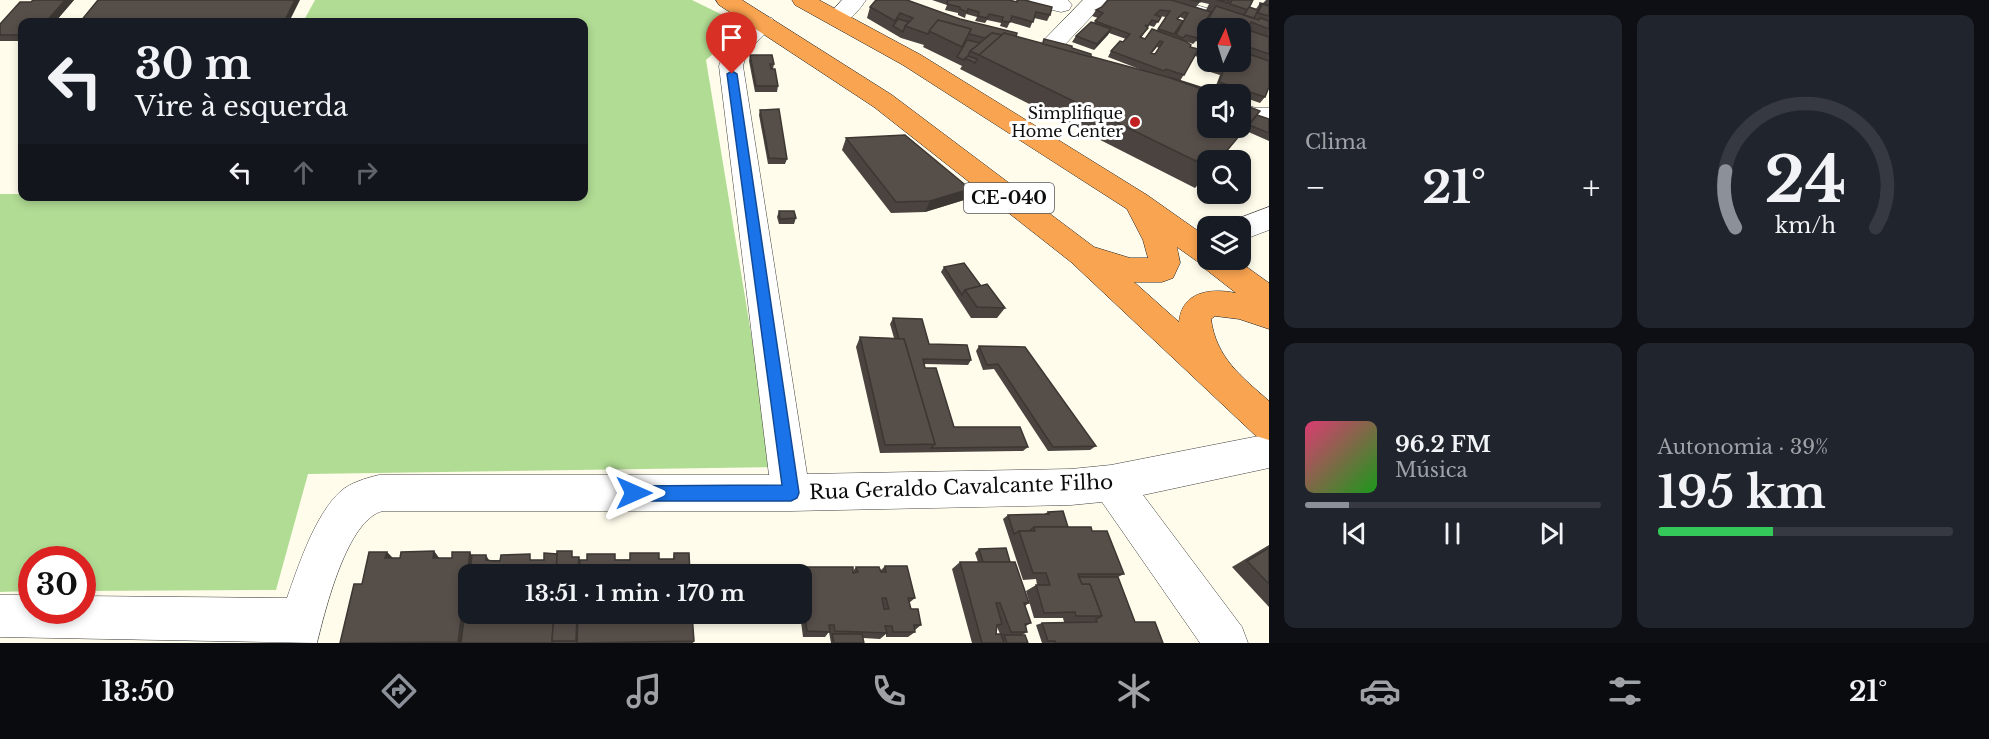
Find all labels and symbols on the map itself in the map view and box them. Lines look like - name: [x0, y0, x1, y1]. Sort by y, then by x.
- pin: [706, 12, 757, 74]
- north arrow: [1197, 18, 1251, 72]
- place label: Simplifique Home Center: [1011, 103, 1123, 141]
- marker: Simplifique Home Center: [1128, 115, 1142, 129]
- road number: CE-040: [964, 183, 1054, 213]
- position arrow: [602, 461, 666, 525]
- street label: Rua Geraldo Cavalcante Filho: [809, 470, 1113, 504]
- speed limit sign: 30: [18, 546, 96, 624]

